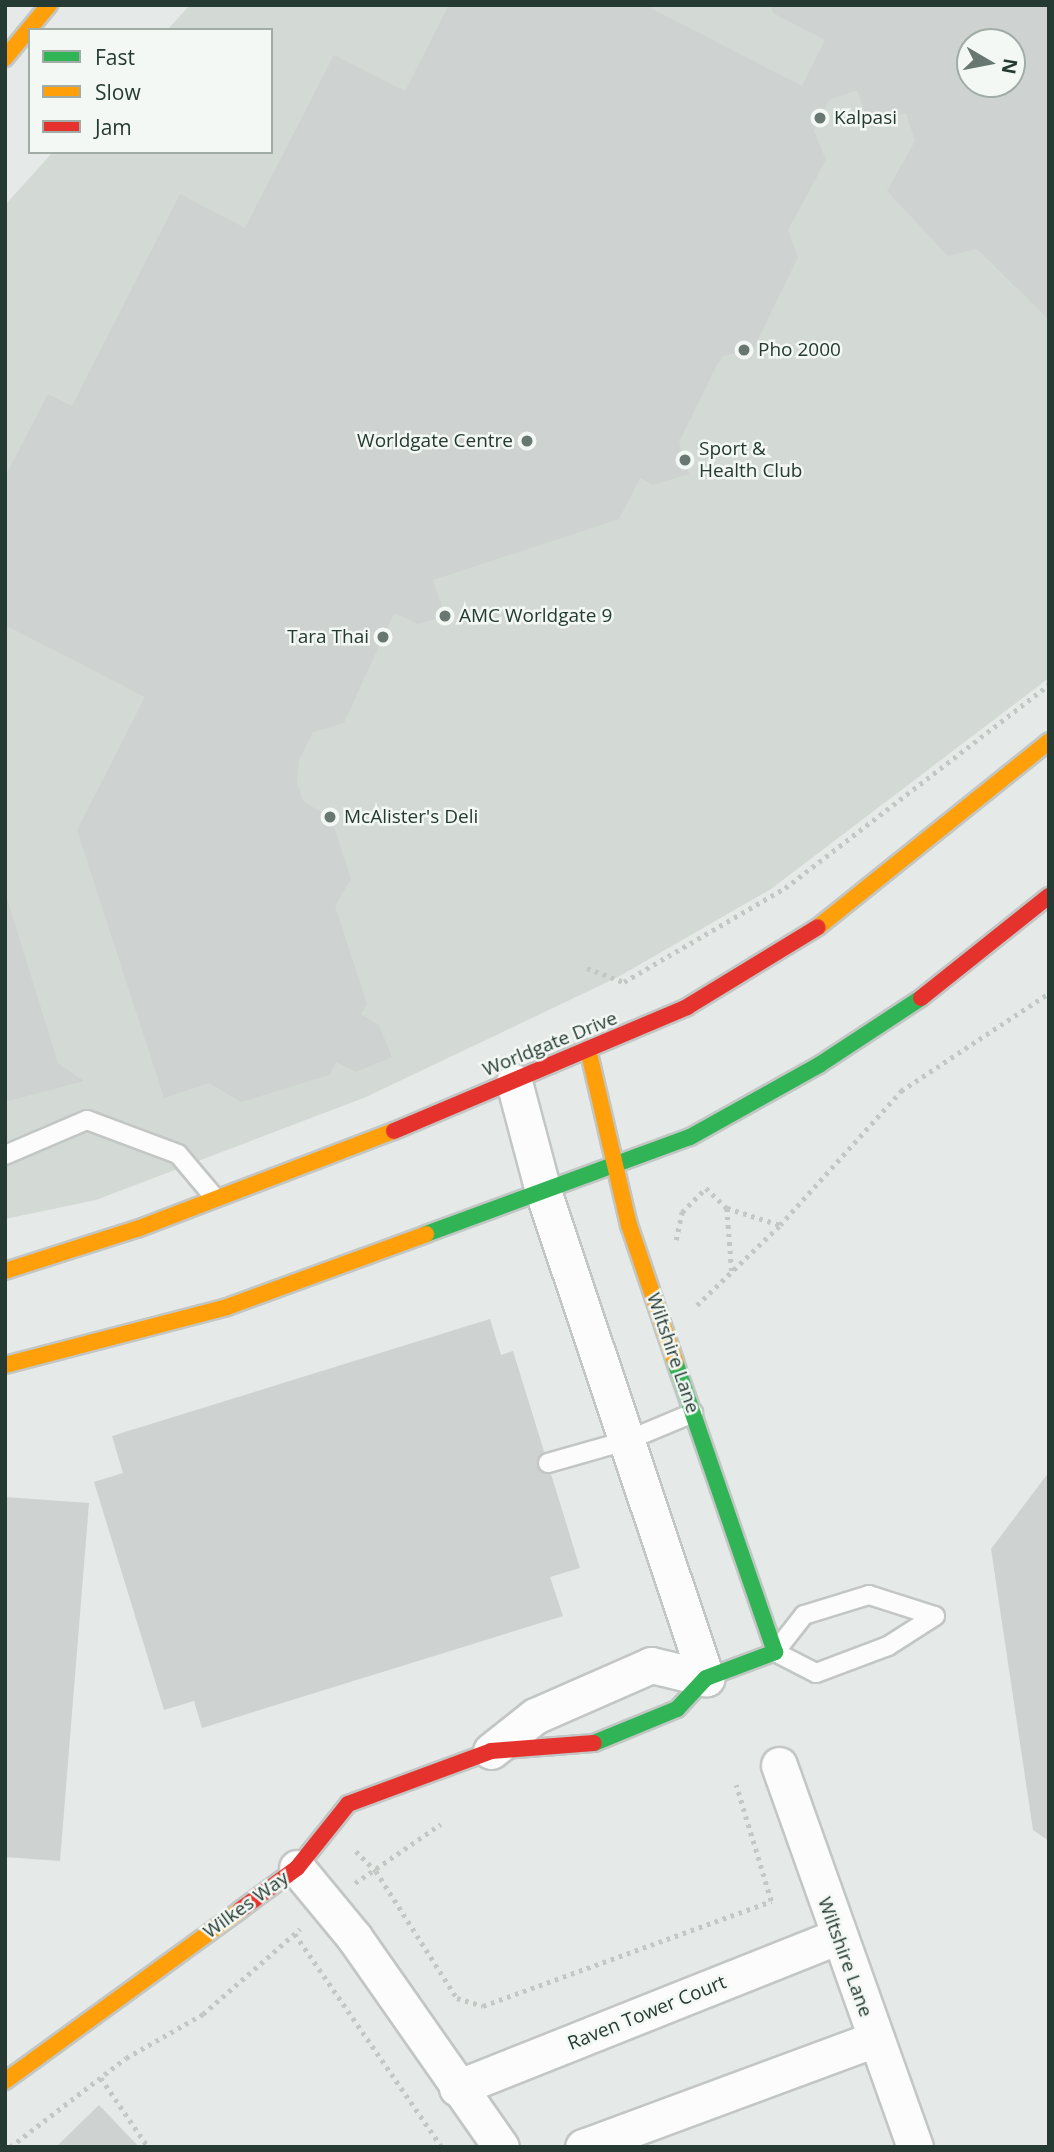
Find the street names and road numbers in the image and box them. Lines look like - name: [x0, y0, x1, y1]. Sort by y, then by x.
- street label: Worldgate Drive: [479, 1007, 621, 1081]
- street label: Wiltshire Lane: [642, 1290, 704, 1416]
- street label: Wilkes Way: [199, 1867, 293, 1943]
- street label: Wiltshire Lane: [813, 1894, 877, 2020]
- street label: Raven Tower Court: [565, 1971, 729, 2055]

